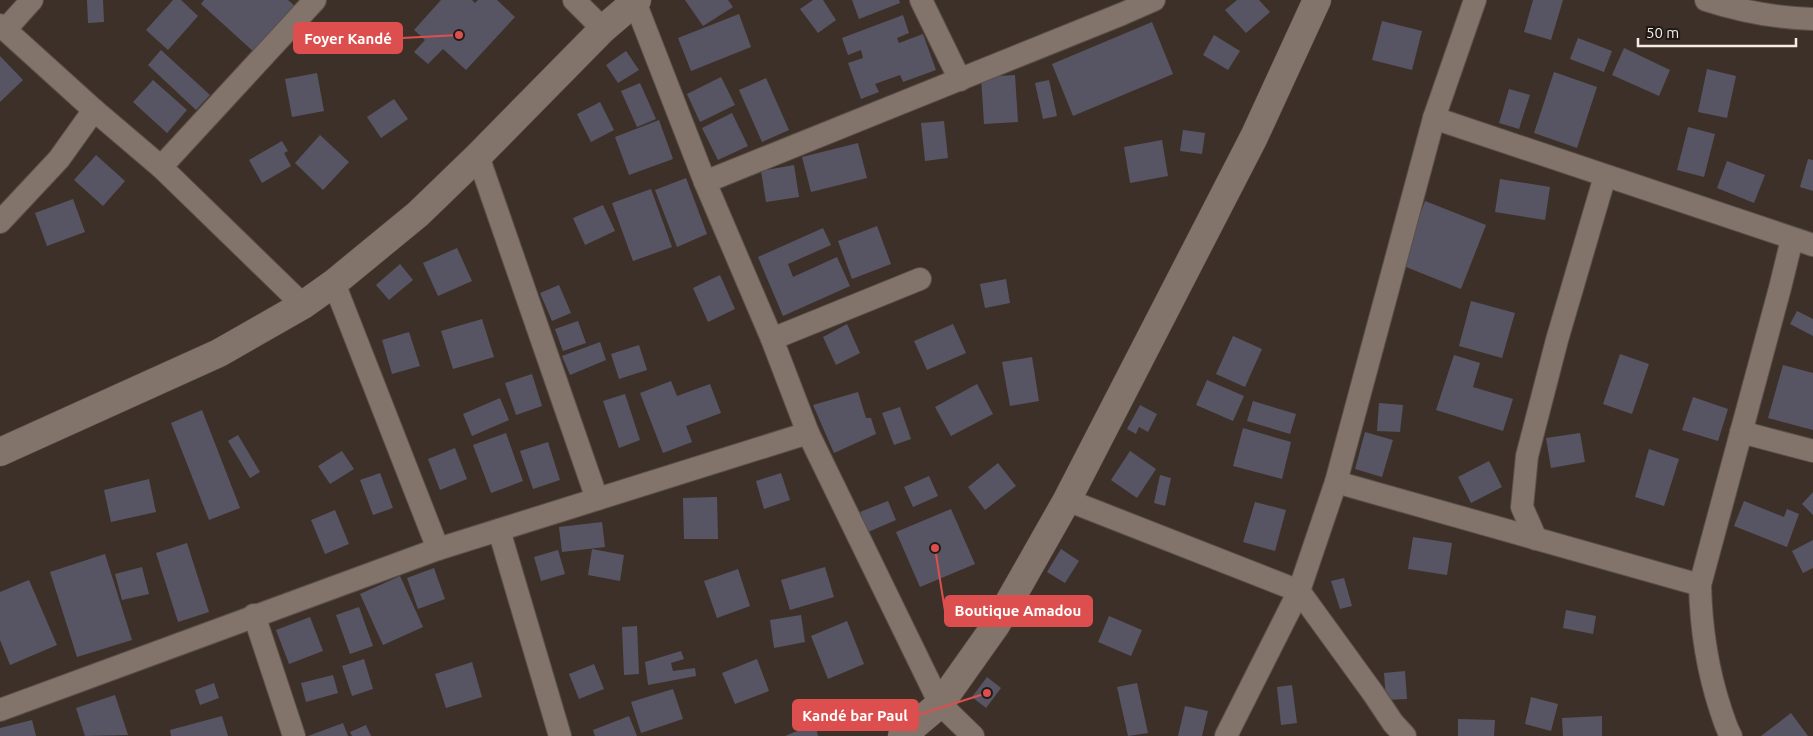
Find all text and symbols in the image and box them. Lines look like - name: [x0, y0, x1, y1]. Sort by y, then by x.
- scale bar: [1638, 15, 1796, 47]
- callout: Foyer Kandé: [294, 23, 402, 53]
- text: 50 m: [1646, 24, 1679, 41]
- text: Foyer Kandé: [304, 30, 392, 47]
- callout: Boutique Amadou: [945, 596, 1092, 626]
- text: Boutique Amadou: [955, 602, 1081, 619]
- callout: Kandé bar Paul: [793, 700, 918, 730]
- text: Kandé bar Paul: [802, 707, 908, 724]

